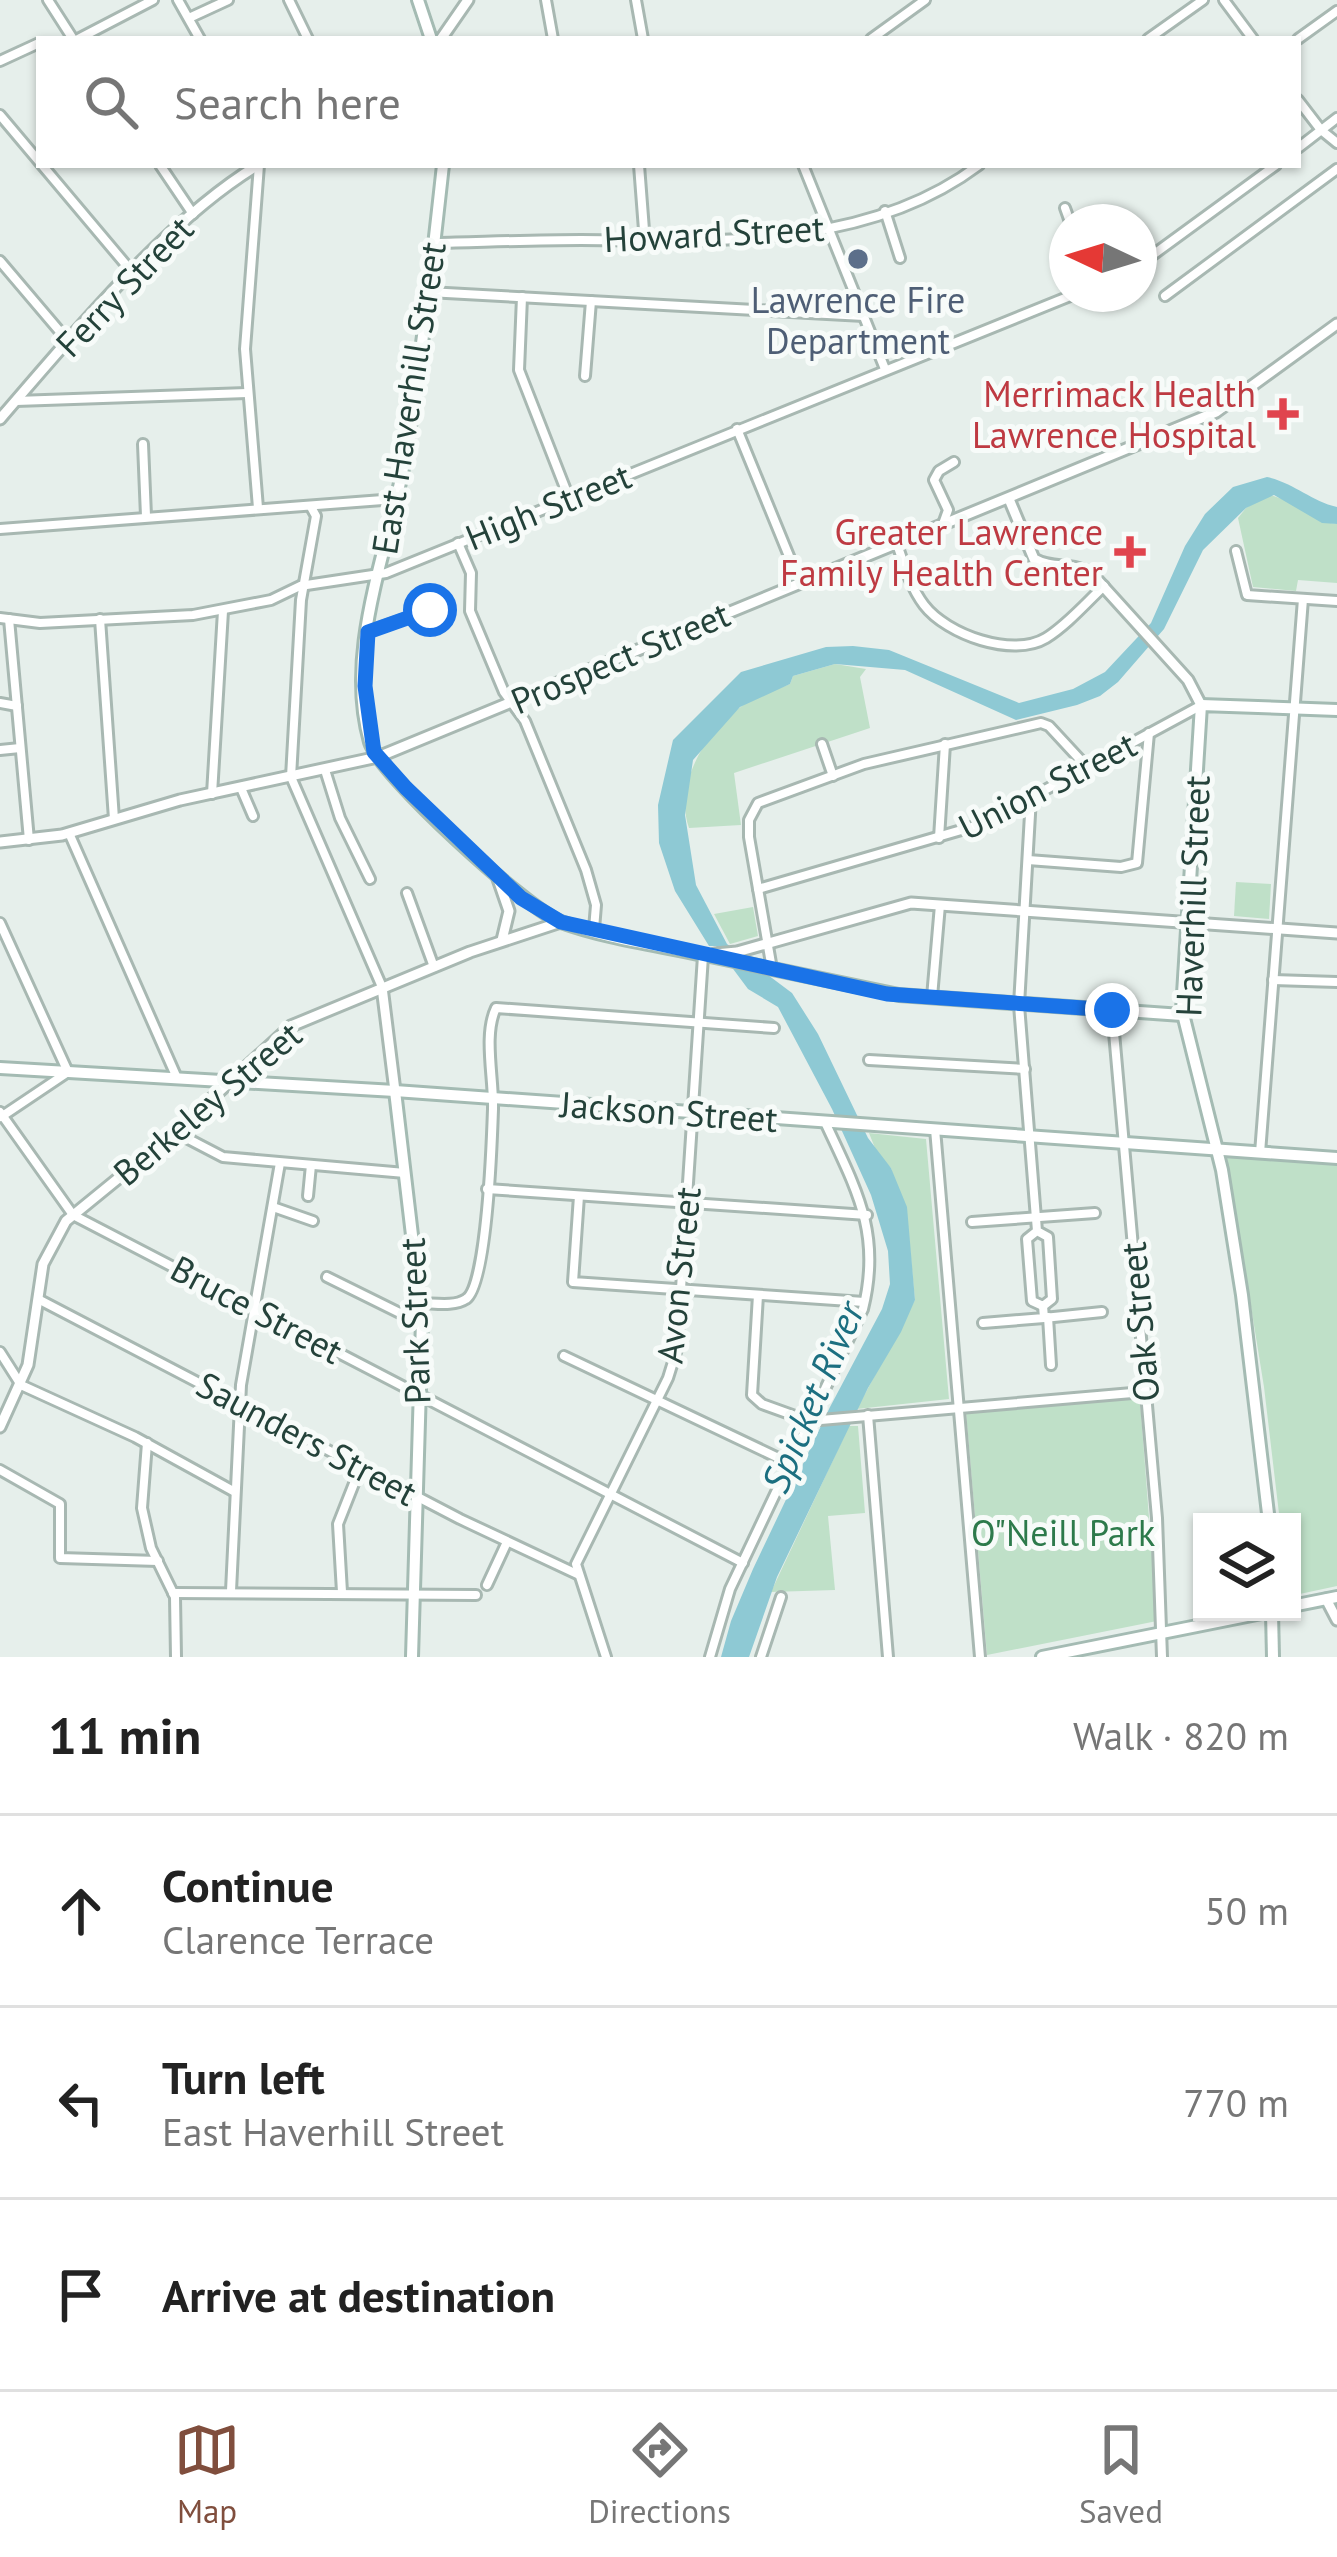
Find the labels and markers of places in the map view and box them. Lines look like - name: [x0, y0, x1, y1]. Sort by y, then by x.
- marker: Lawrence Fire Department: [845, 246, 871, 272]
- place label: Lawrence Fire Department: [751, 276, 965, 364]
- place label: Merrimack Health Lawrence Hospital: [972, 370, 1256, 458]
- marker: Merrimack Health Lawrence Hospital: [1267, 398, 1299, 430]
- place label: Greater Lawrence Family Health Center: [780, 508, 1103, 596]
- marker: Greater Lawrence Family Health Center: [1114, 536, 1146, 568]

